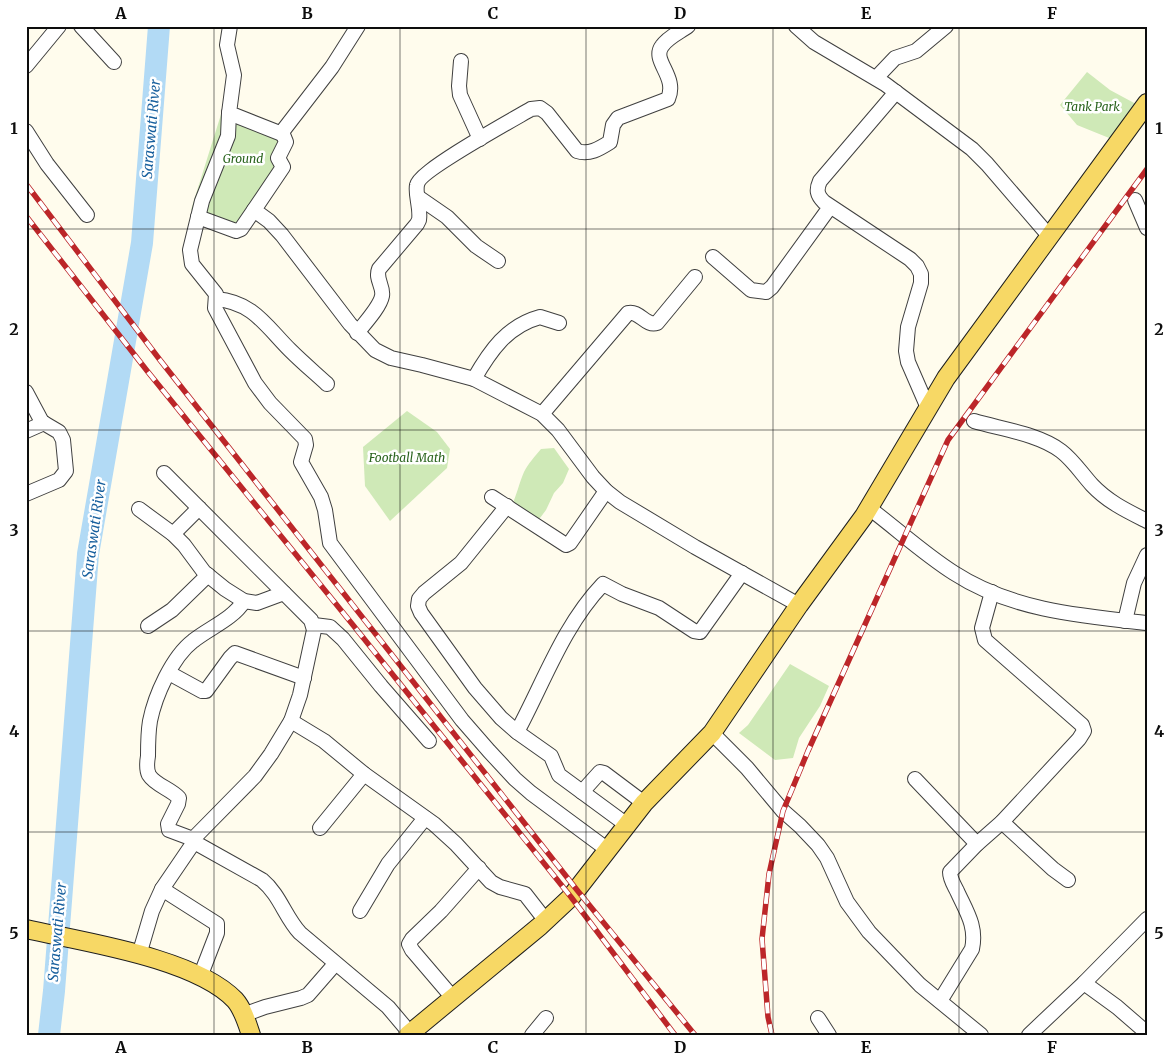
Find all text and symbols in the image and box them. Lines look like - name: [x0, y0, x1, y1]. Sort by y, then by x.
- text: A: [114, 3, 127, 23]
- text: B: [301, 3, 313, 23]
- text: C: [488, 3, 498, 23]
- text: D: [674, 3, 686, 23]
- text: E: [861, 3, 872, 23]
- text: F: [1047, 3, 1057, 23]
- water label: Saraswati River: [138, 78, 164, 179]
- park label: Tank Park: [1064, 99, 1120, 114]
- text: 1: [10, 118, 18, 138]
- text: 1: [1155, 118, 1163, 138]
- park label: Ground: [223, 151, 263, 166]
- text: 2: [9, 319, 19, 339]
- text: 2: [1154, 319, 1164, 339]
- park label: Football Math: [368, 450, 445, 465]
- water label: Saraswati River: [78, 478, 110, 580]
- text: 3: [9, 520, 19, 540]
- text: 3: [1154, 520, 1164, 540]
- text: 4: [9, 721, 19, 741]
- text: 4: [1154, 721, 1164, 741]
- water label: Saraswati River: [44, 881, 70, 982]
- text: 5: [9, 923, 19, 943]
- text: 5: [1154, 923, 1164, 943]
- text: A: [114, 1037, 127, 1057]
- text: B: [301, 1037, 313, 1057]
- text: C: [488, 1037, 498, 1057]
- text: D: [674, 1037, 686, 1057]
- text: E: [861, 1037, 872, 1057]
- text: F: [1047, 1037, 1057, 1057]

